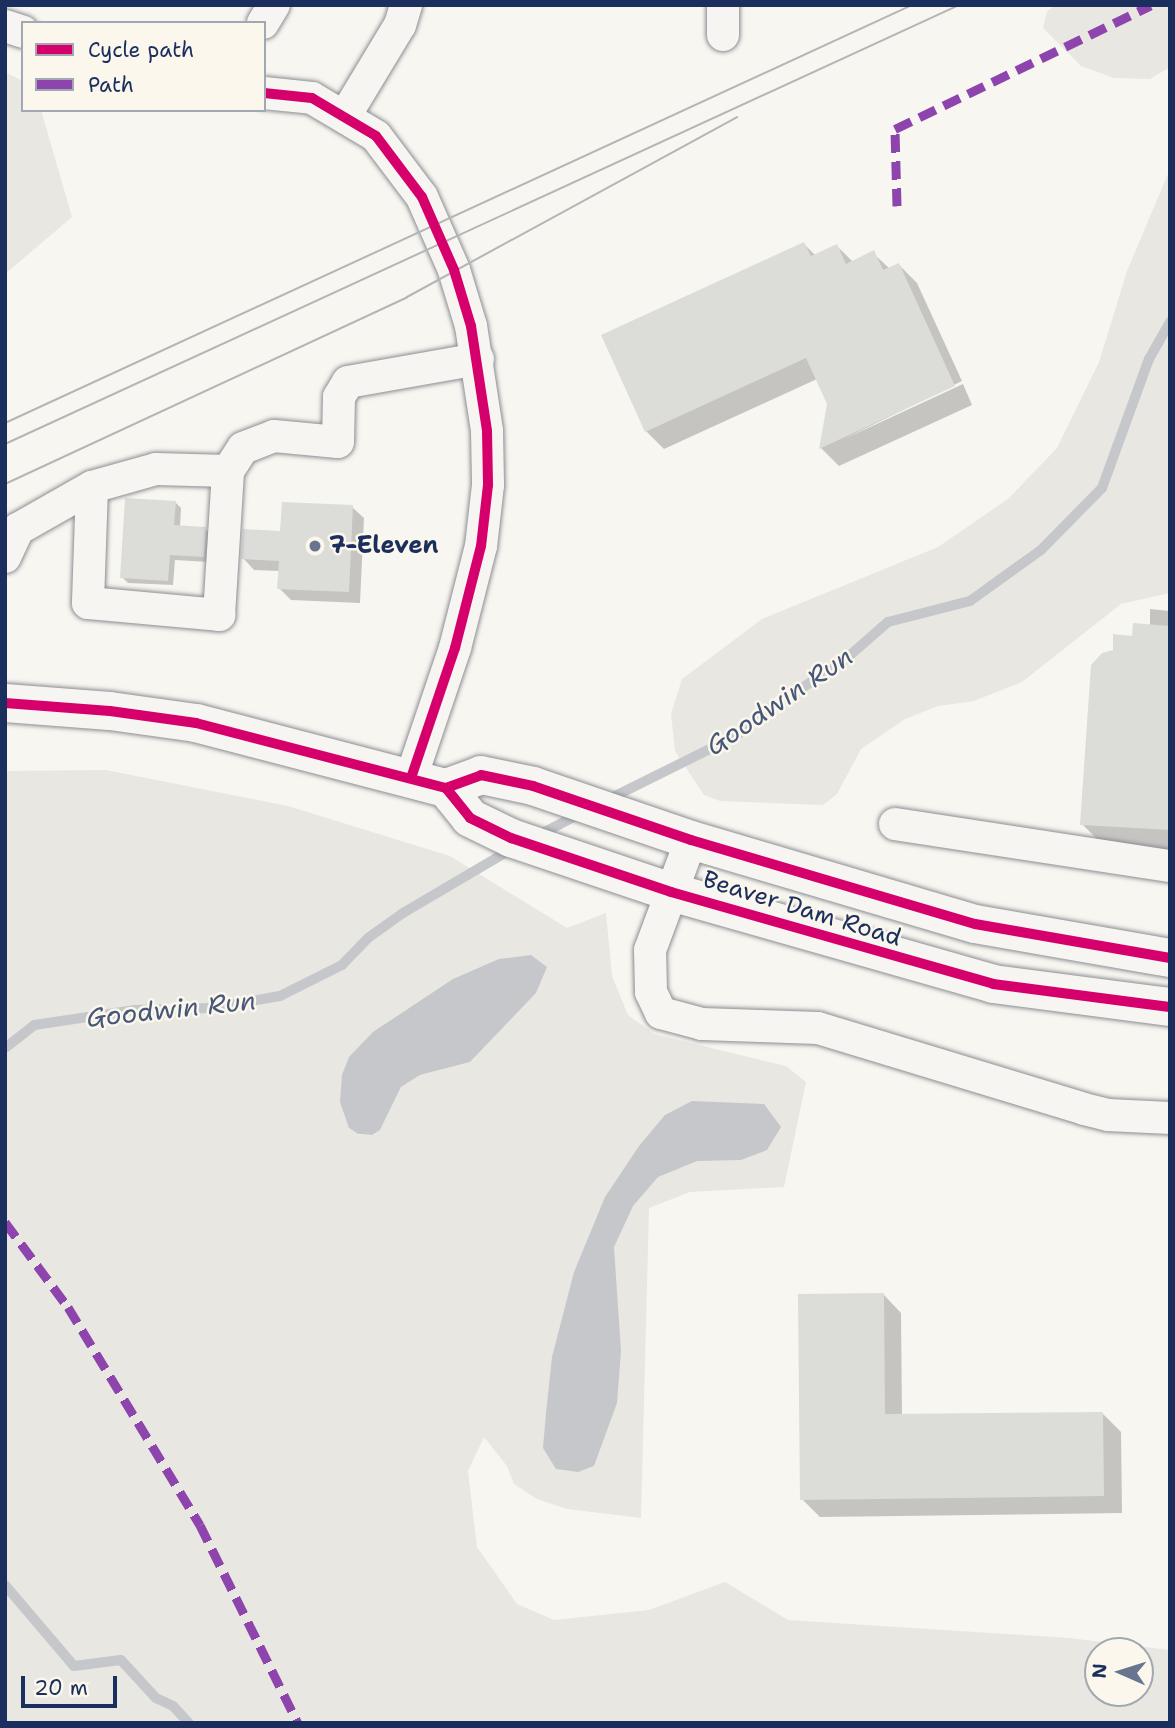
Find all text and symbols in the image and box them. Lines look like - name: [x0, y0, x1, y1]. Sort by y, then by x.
- legend: [21, 21, 266, 112]
- text: Cycle path: [88, 36, 194, 64]
- text: Path: [88, 71, 134, 99]
- place label: 7-Eleven: [329, 532, 439, 560]
- marker: 7-Eleven: [307, 538, 323, 554]
- water label: Goodwin Run: [700, 640, 858, 762]
- street label: Beaver Dam Road: [699, 865, 905, 953]
- water label: Goodwin Run: [85, 985, 257, 1033]
- north arrow: [1084, 1637, 1154, 1707]
- scale bar: [24, 1662, 121, 1706]
- text: N: [1087, 1663, 1112, 1679]
- text: 20 m: [34, 1674, 88, 1702]

